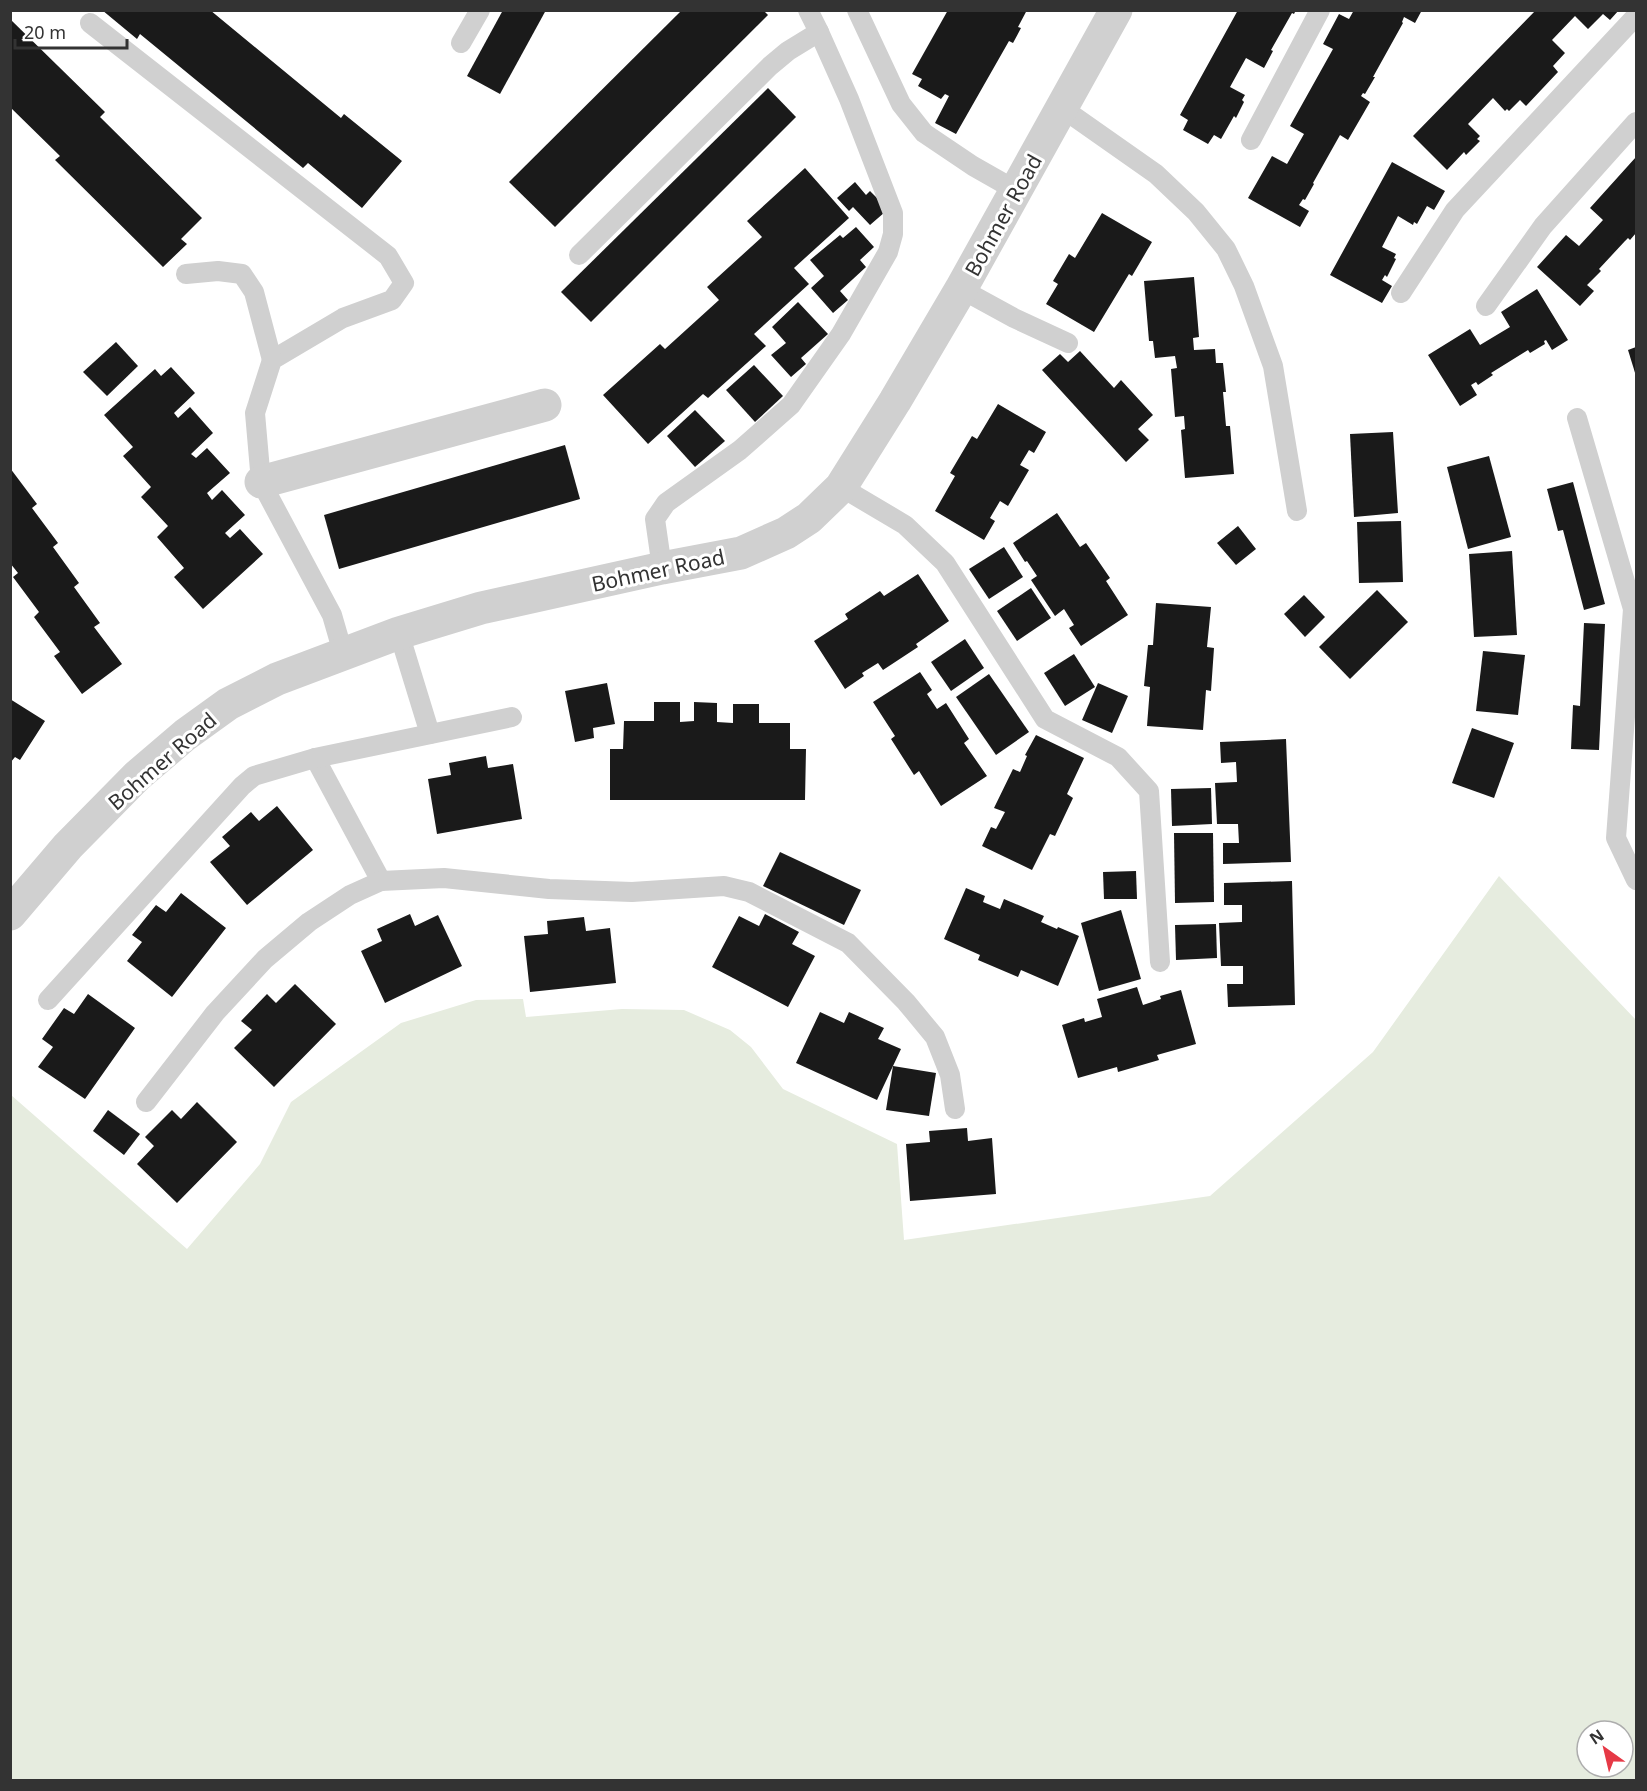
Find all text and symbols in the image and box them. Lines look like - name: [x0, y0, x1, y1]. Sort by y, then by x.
- scale bar: [15, 12, 128, 50]
- text: 20 m: [24, 20, 66, 44]
- street label: Bohmer Road: [958, 149, 1048, 281]
- street label: Bohmer Road: [589, 542, 727, 598]
- street label: Bohmer Road: [102, 706, 222, 816]
- north arrow: [1575, 1719, 1635, 1779]
- text: N: [1585, 1724, 1608, 1749]

